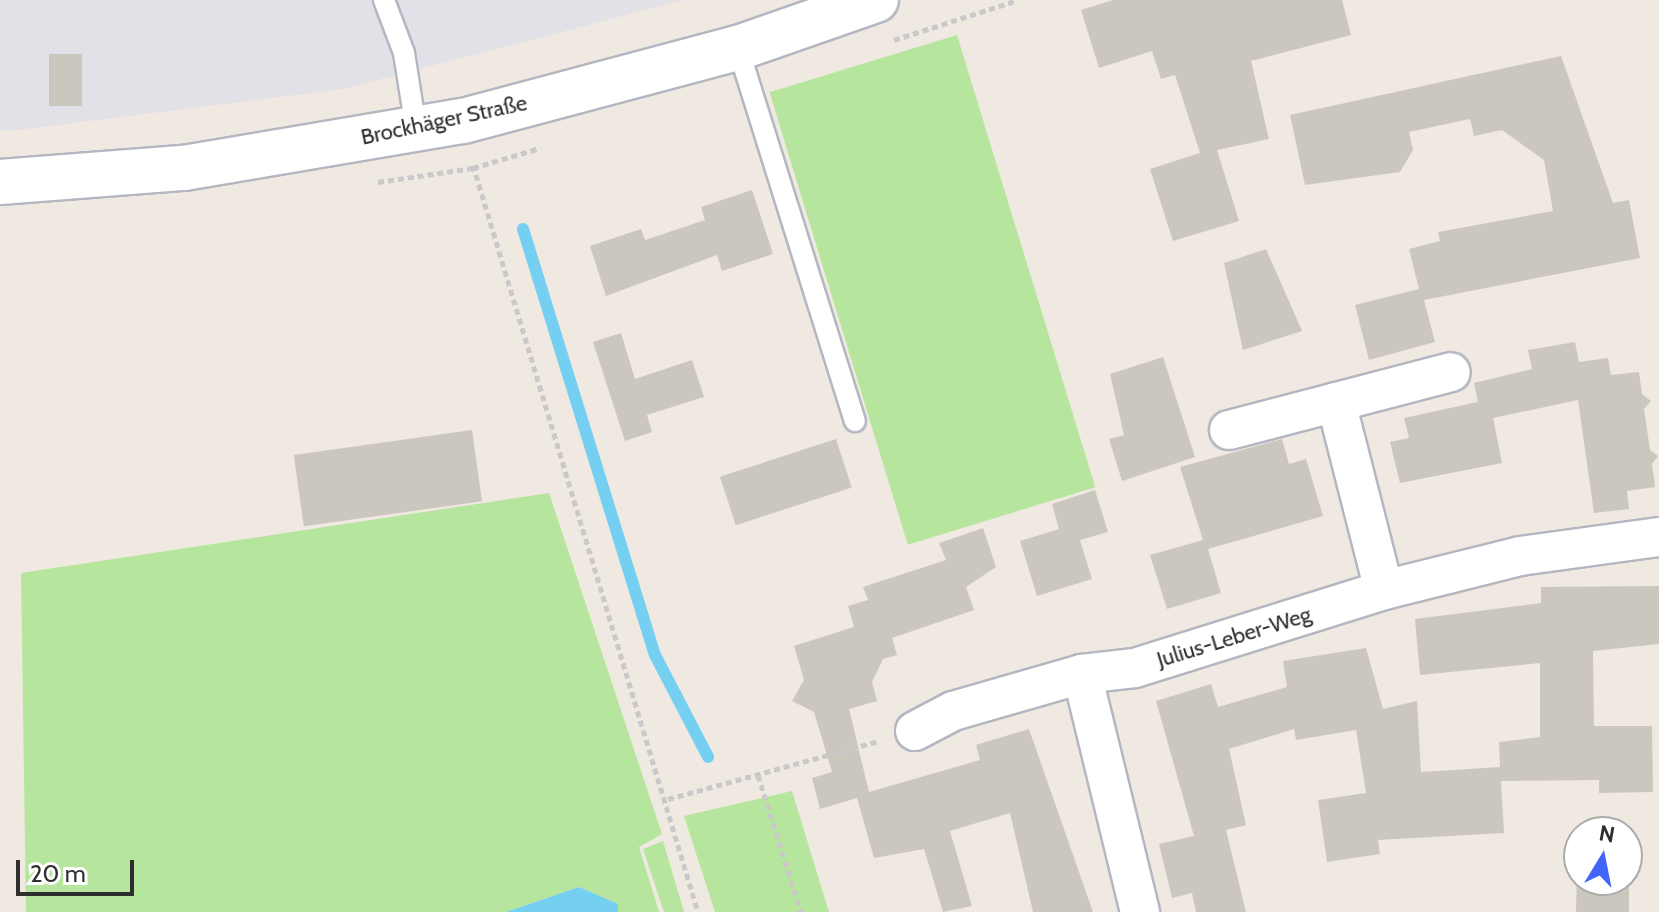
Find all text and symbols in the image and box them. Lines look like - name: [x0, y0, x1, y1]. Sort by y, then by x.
- street label: Brockhäger Straße: [358, 89, 530, 151]
- street label: Julius-Leber-Weg: [1154, 601, 1314, 673]
- north arrow: [1563, 816, 1643, 896]
- text: N: [1597, 819, 1617, 848]
- scale bar: [20, 844, 138, 894]
- text: 20 m: [30, 859, 86, 888]

